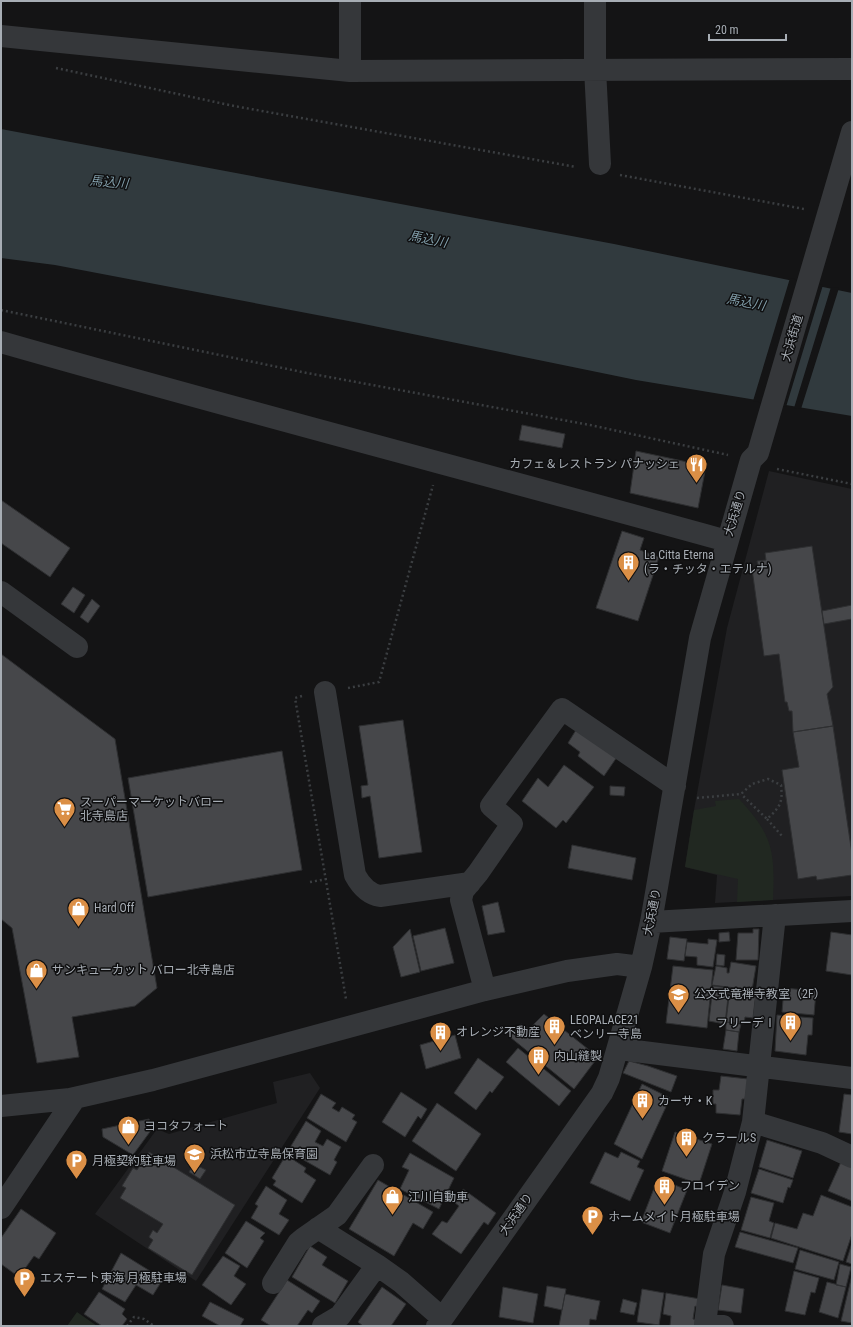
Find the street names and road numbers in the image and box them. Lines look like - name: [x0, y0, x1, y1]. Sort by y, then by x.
- street label: 大浜街道: [779, 313, 805, 363]
- street label: 大浜通り: [721, 488, 749, 538]
- street label: 大浜通り: [641, 887, 663, 937]
- street label: 大浜通り: [496, 1190, 536, 1238]

